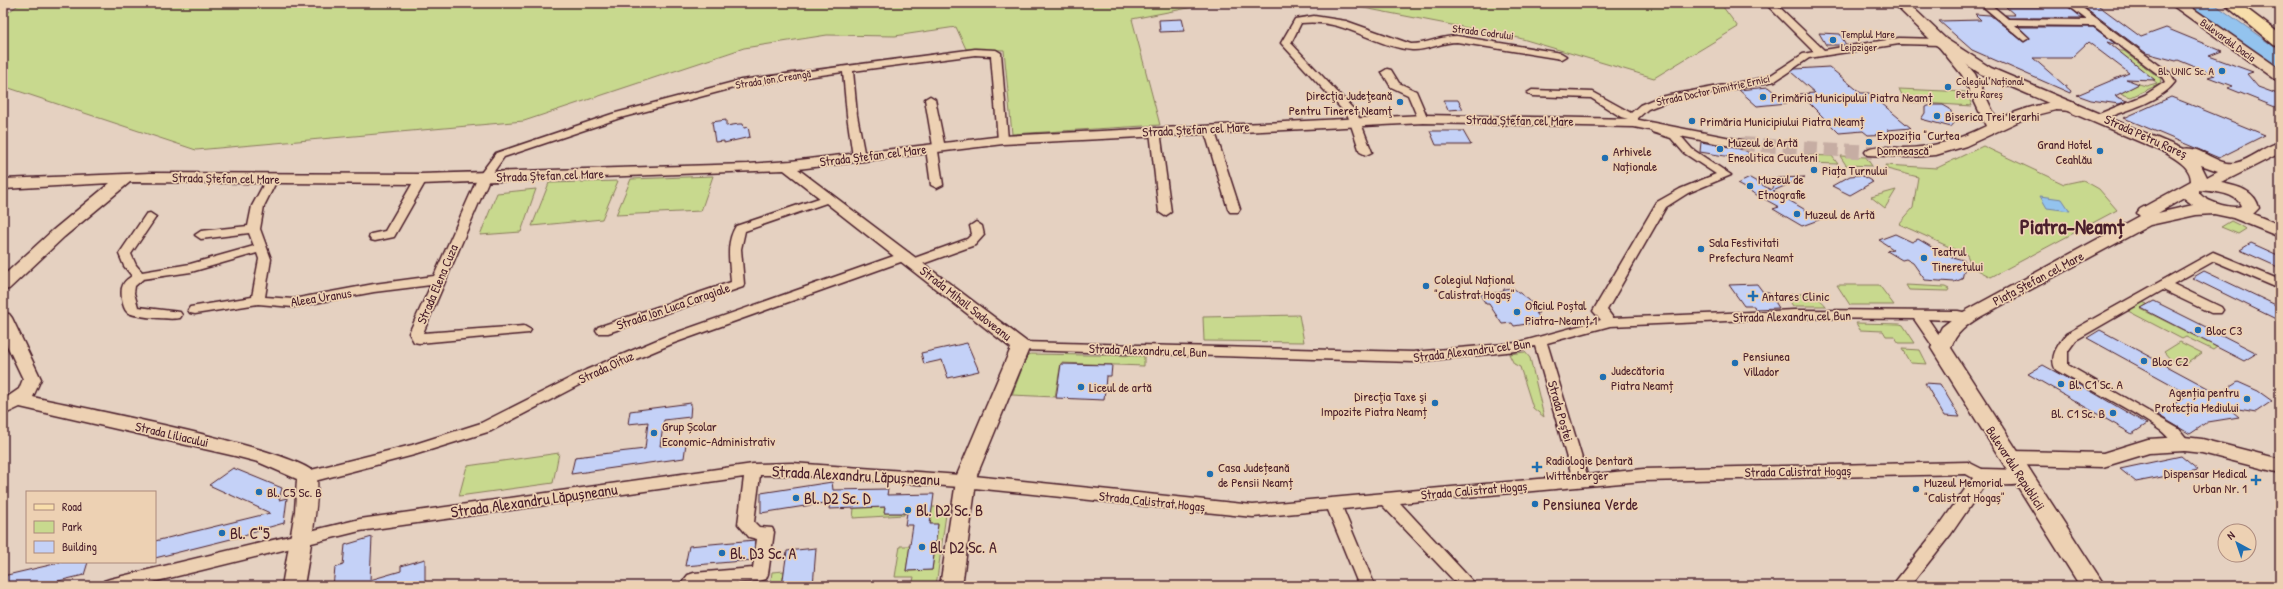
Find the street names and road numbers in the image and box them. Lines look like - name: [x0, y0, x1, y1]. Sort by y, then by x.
- street label: Bulevardul Dacia: [2198, 15, 2259, 65]
- street label: Strada Codrului: [1452, 21, 1514, 43]
- street label: Strada Ion Creangă: [734, 66, 812, 92]
- street label: Strada Doctor Dimitrie Ernici: [1655, 71, 1771, 109]
- street label: Strada Ștefan cel Mare: [1466, 110, 1574, 130]
- street label: Strada Petru Rareș: [2102, 110, 2190, 162]
- street label: Strada Ștefan cel Mare: [1142, 117, 1250, 141]
- street label: Strada Ștefan cel Mare: [818, 140, 928, 170]
- street label: Strada Ștefan cel Mare: [496, 164, 604, 186]
- street label: Strada Ștefan cel Mare: [172, 168, 280, 188]
- street label: Strada Elena Cuza: [412, 241, 462, 327]
- street label: Piața Ștefan cel Mare: [1989, 246, 2087, 310]
- street label: Strada Mihail Sadoveanu: [916, 261, 1016, 345]
- street label: Strada Ion Luca Caragiale: [614, 278, 732, 334]
- street label: Aleea Uranus: [289, 283, 353, 311]
- street label: Strada Alexandru cel Bun: [1733, 306, 1851, 326]
- street label: Strada Alexandru cel Bun: [1412, 334, 1532, 366]
- street label: Strada Alexandru cel Bun: [1089, 339, 1207, 361]
- street label: Strada Oituz: [575, 346, 637, 388]
- street label: Strada Poștei: [1544, 378, 1578, 444]
- street label: Strada Liliacului: [134, 417, 210, 451]
- street label: Bulevardul Republicii: [1982, 422, 2050, 514]
- street label: Strada Alexandru Lăpușneanu: [771, 460, 941, 490]
- street label: Strada Calistrat Hogaș: [1745, 461, 1851, 481]
- street label: Strada Calistrat Hogaș: [1420, 476, 1528, 504]
- street label: Strada Alexandru Lăpușneanu: [449, 477, 619, 523]
- street label: Strada Calistrat Hogaș: [1098, 486, 1206, 516]

